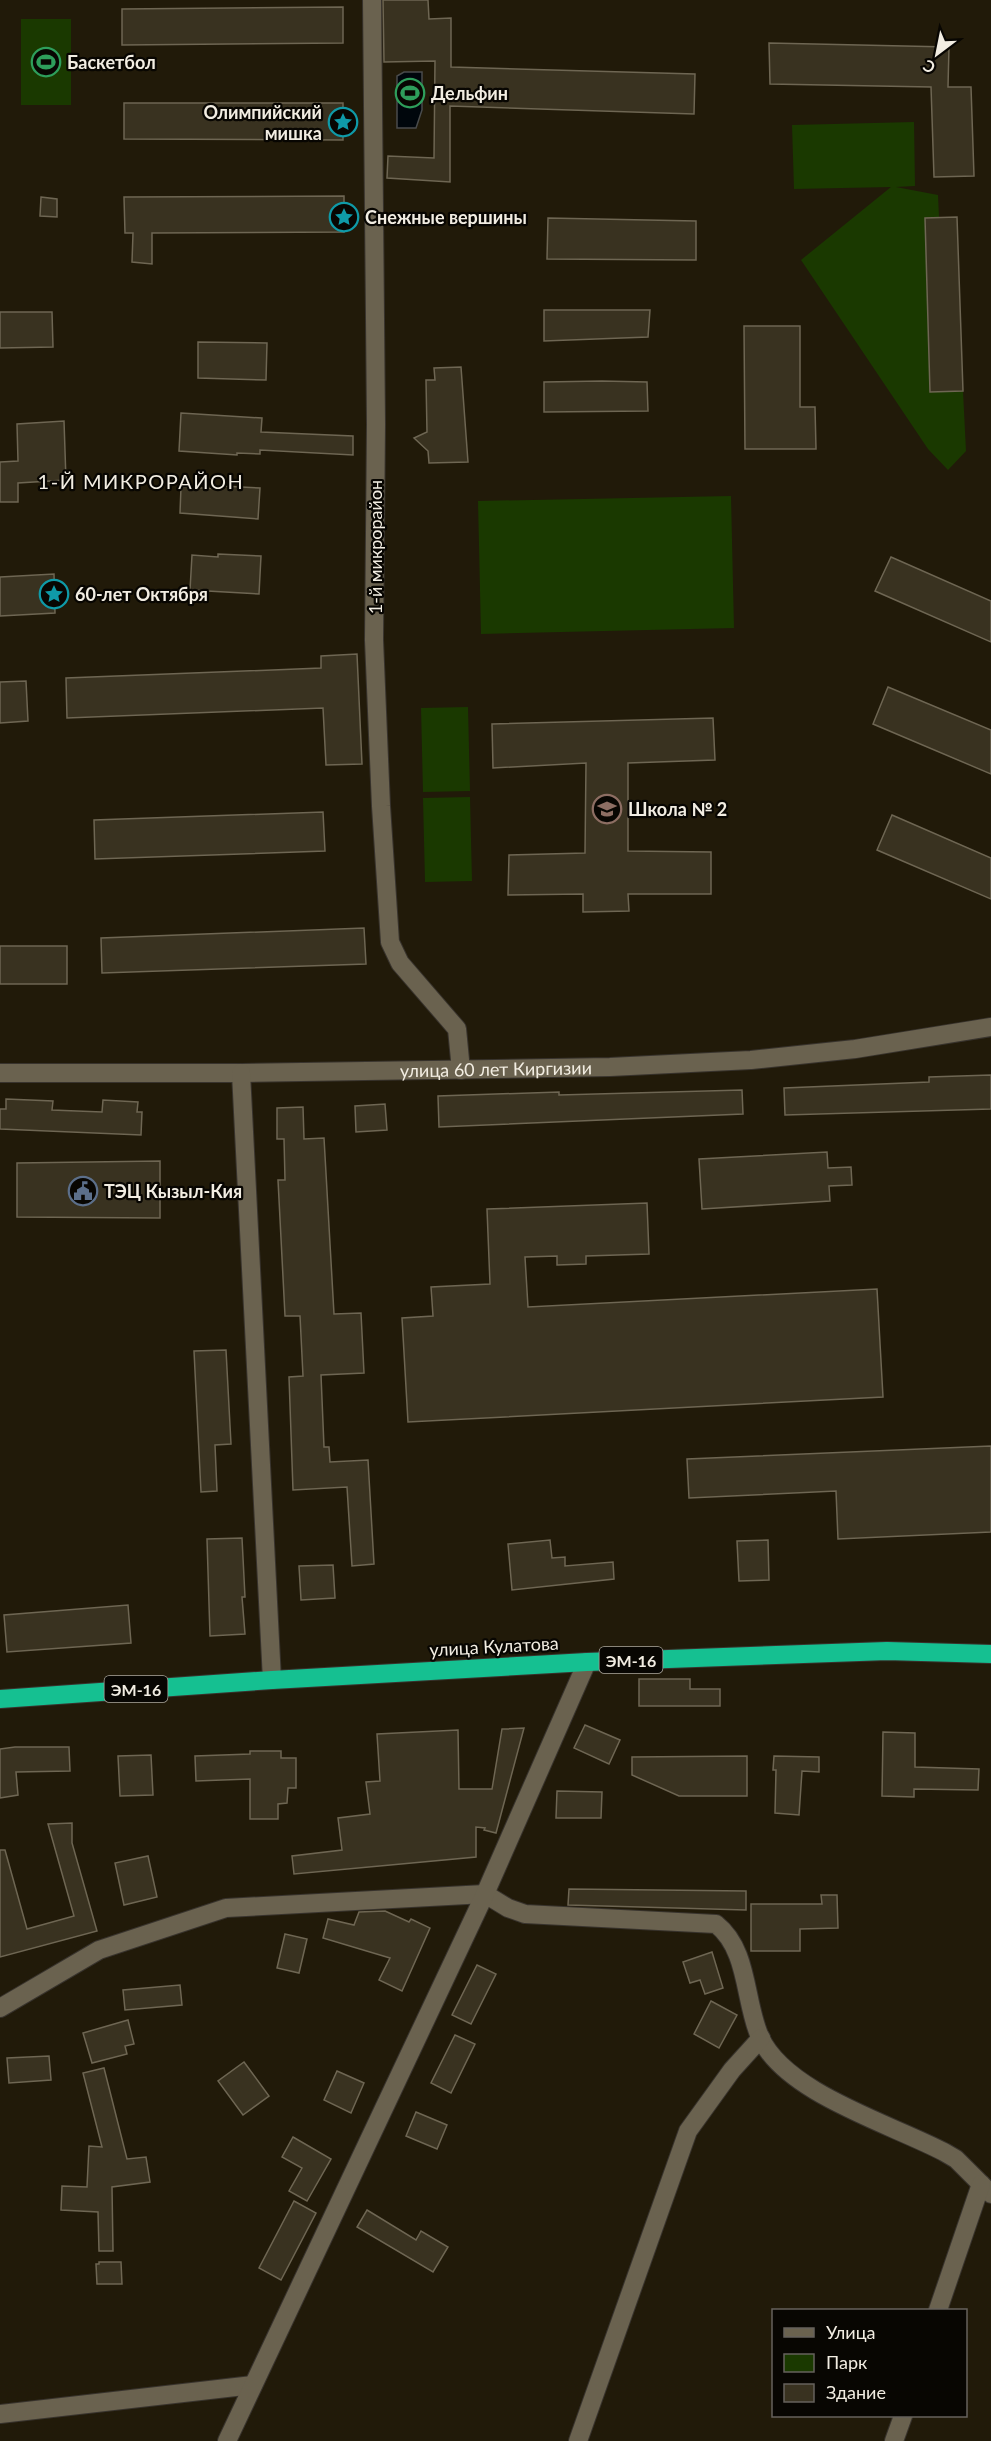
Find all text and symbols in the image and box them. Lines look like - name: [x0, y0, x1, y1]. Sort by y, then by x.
- north arrow: [907, 24, 967, 84]
- sports icon: Баскетбол: [30, 46, 62, 78]
- place label: Баскетбол: [67, 51, 156, 73]
- text: С: [919, 56, 938, 78]
- sports icon: Дельфин: [394, 77, 426, 109]
- place label: Дельфин: [431, 82, 508, 104]
- place label: Олимпийский мишка: [203, 101, 322, 144]
- place icon: Олимпийский мишка: [327, 106, 359, 138]
- place icon: Снежные вершины: [328, 201, 360, 233]
- place label: Снежные вершины: [365, 206, 527, 228]
- district label: 1-Й МИКРОРАЙОН: [38, 469, 244, 493]
- street label: 1-й микрорайон: [364, 480, 386, 614]
- place icon: 60-лет Октября: [38, 578, 70, 610]
- place label: 60-лет Октября: [75, 583, 208, 605]
- school or university icon: Школа № 2: [591, 793, 623, 825]
- place label: Школа № 2: [628, 798, 727, 820]
- street label: улица 60 лет Киргизии: [400, 1056, 592, 1081]
- public building icon: ТЭЦ Кызыл-Кия: [67, 1175, 99, 1207]
- place label: ТЭЦ Кызыл-Кия: [104, 1180, 242, 1202]
- street label: улица Кулатова: [429, 1632, 559, 1660]
- road number: ЭМ-16: [600, 1647, 662, 1673]
- road number: ЭМ-16: [104, 1676, 168, 1702]
- legend: [772, 2309, 967, 2417]
- text: Улица: [826, 2321, 876, 2343]
- text: Парк: [826, 2351, 868, 2373]
- text: Здание: [826, 2381, 886, 2403]

